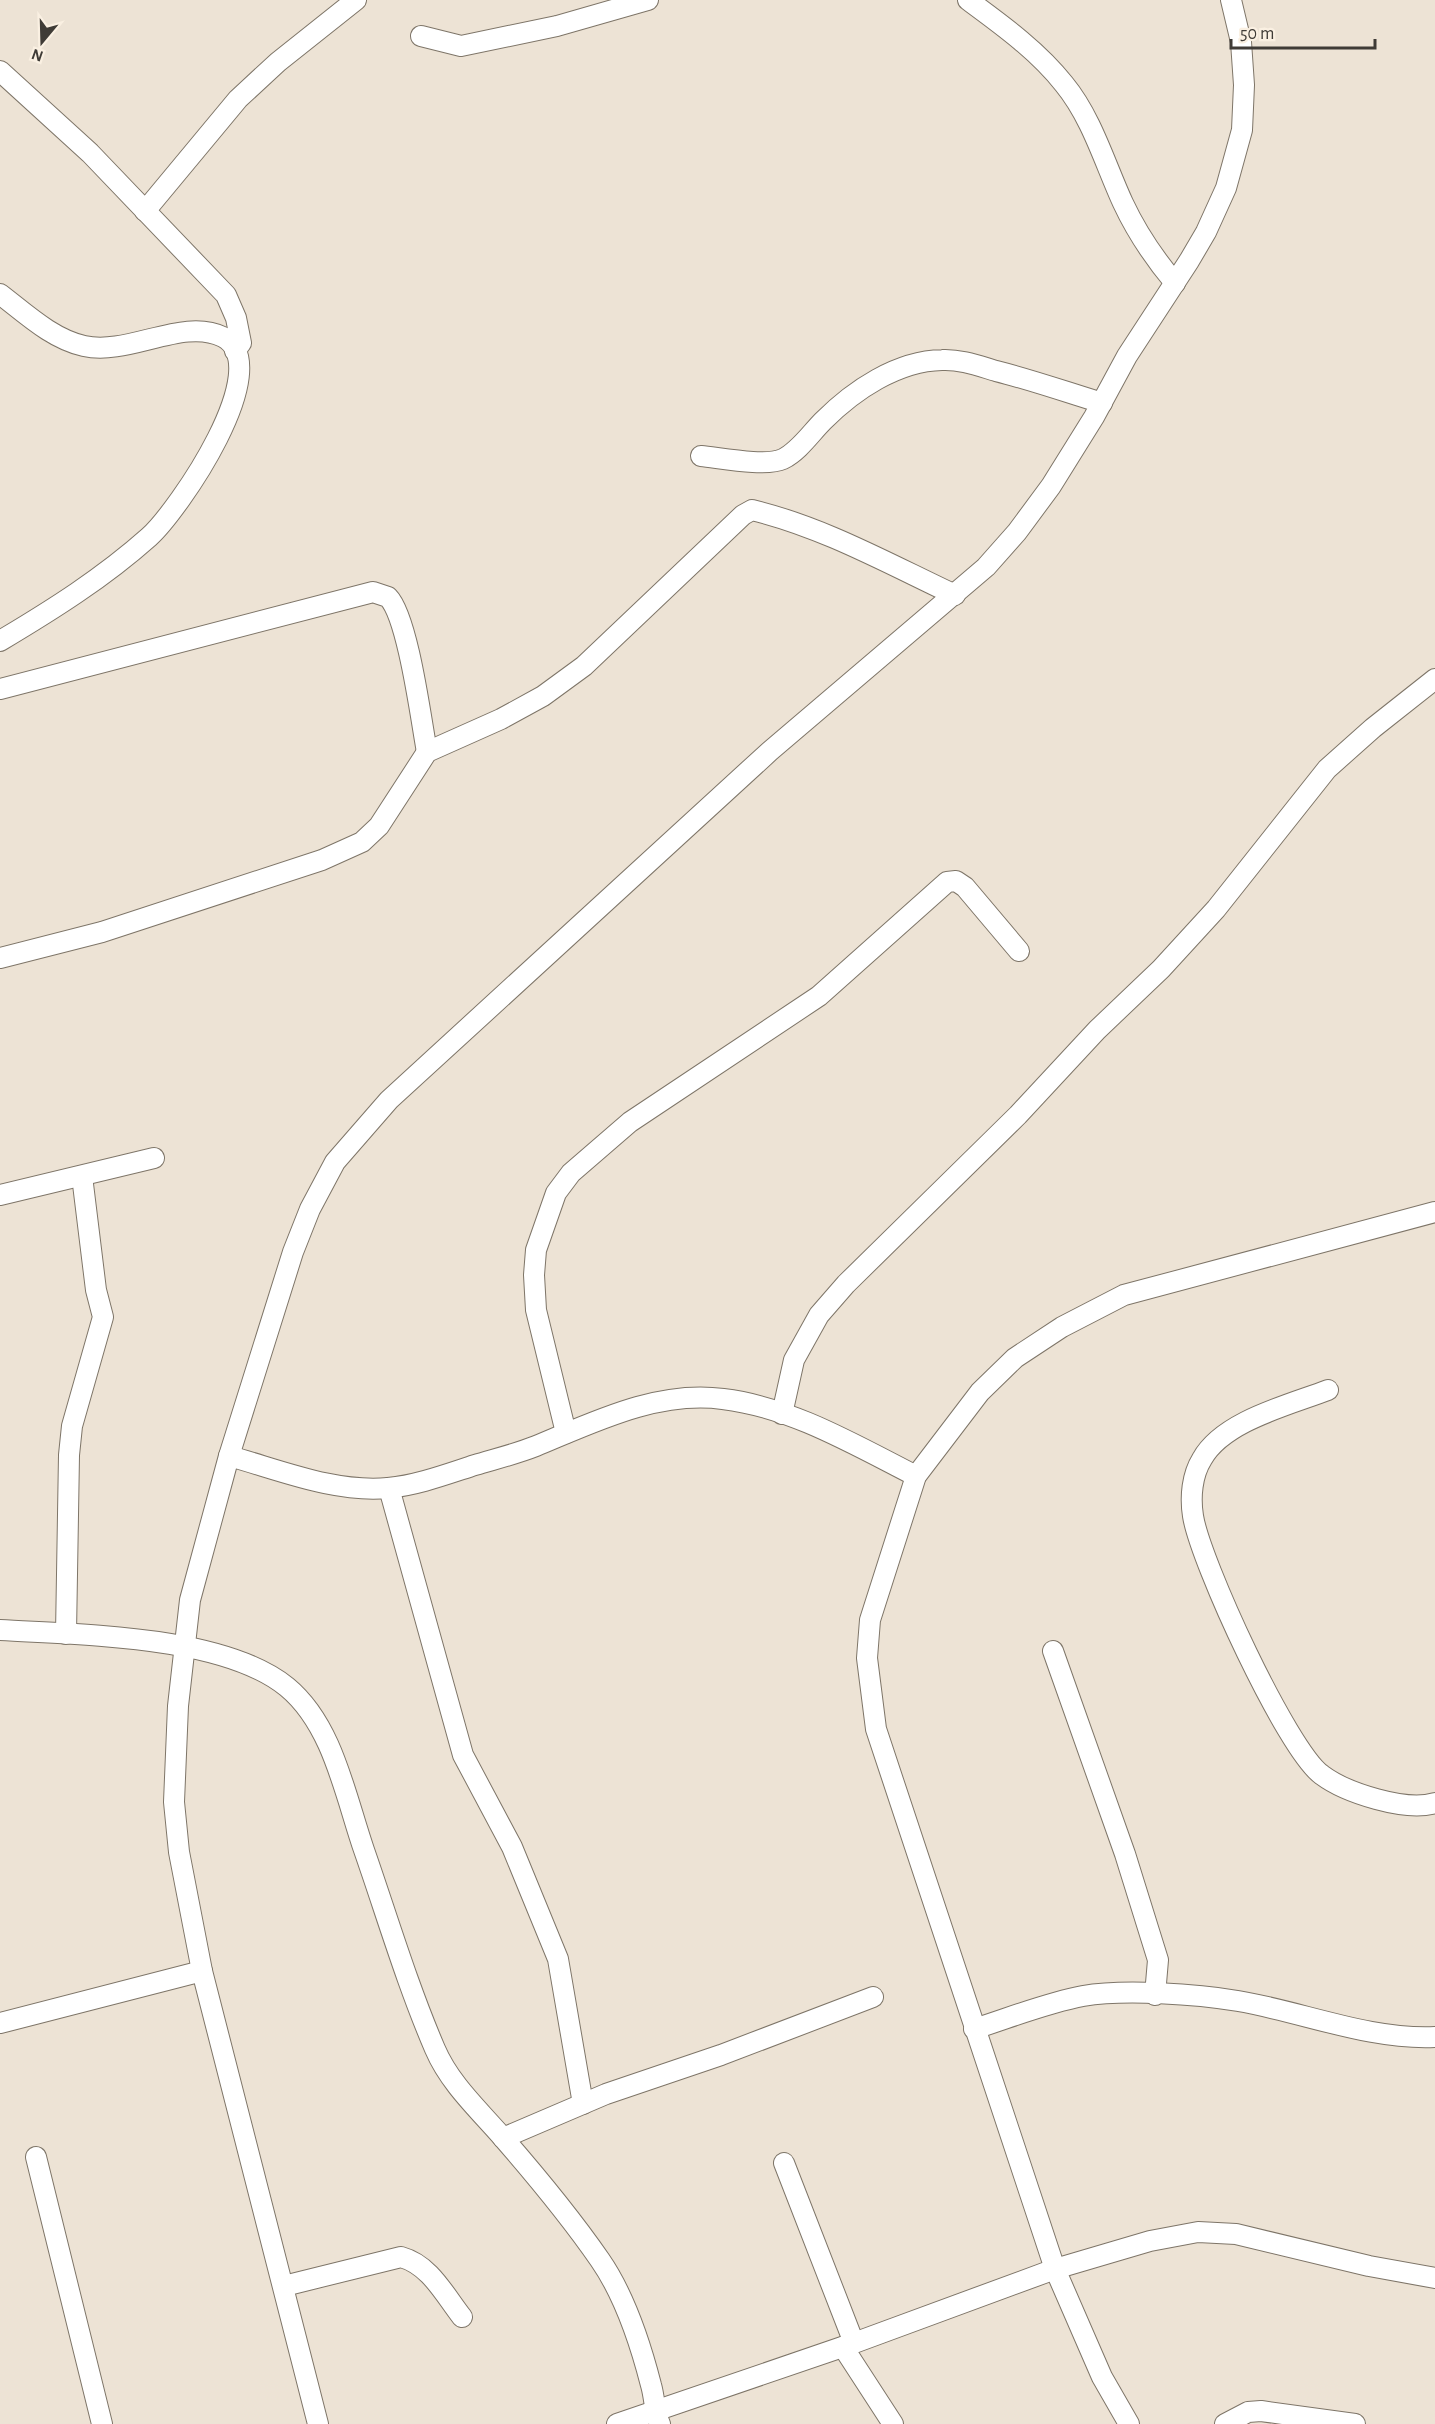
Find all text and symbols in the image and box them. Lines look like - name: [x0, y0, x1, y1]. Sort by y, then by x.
- north arrow: [12, 12, 72, 72]
- scale bar: [1231, 12, 1375, 50]
- text: 50 m: [1240, 25, 1274, 43]
- text: N: [30, 46, 45, 65]

